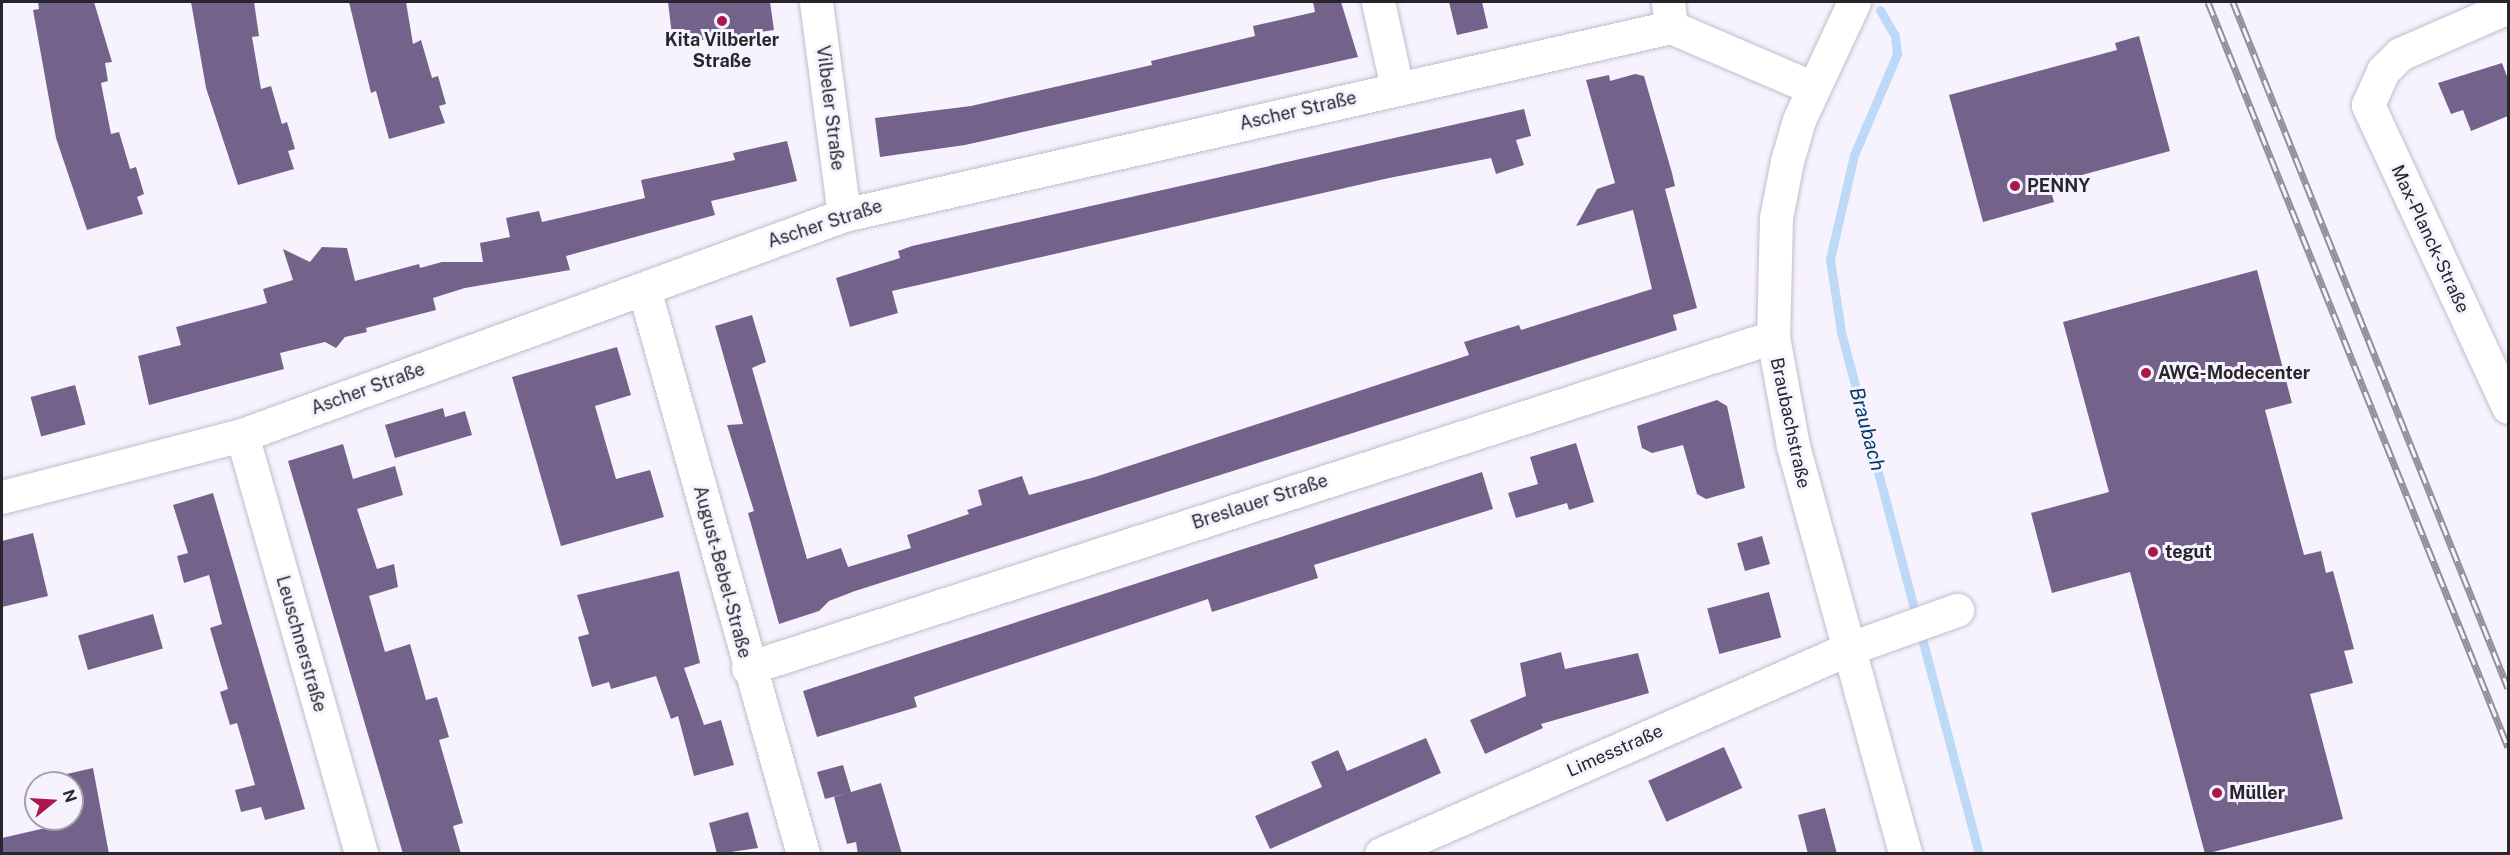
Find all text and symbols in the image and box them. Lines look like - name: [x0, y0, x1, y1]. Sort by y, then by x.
- marker: Kita Vilberler Straße: [715, 14, 729, 28]
- place label: Kita Vilberler Straße: [665, 30, 779, 72]
- street label: Vilbeler Straße: [812, 44, 848, 172]
- street label: Ascher Straße: [1237, 87, 1359, 135]
- street label: Max-Planck-Straße: [2386, 162, 2474, 316]
- place label: PENNY: [2027, 175, 2090, 197]
- marker: PENNY: [2008, 179, 2022, 193]
- street label: Ascher Straße: [765, 195, 885, 253]
- street label: Braubachstraße: [1766, 356, 1814, 490]
- street label: Ascher Straße: [308, 358, 428, 420]
- place label: AWG-Modecenter: [2158, 362, 2310, 384]
- marker: AWG-Modecenter: [2139, 366, 2153, 380]
- water label: Braubach: [1844, 384, 1890, 474]
- street label: Breslauer Straße: [1189, 470, 1331, 534]
- street label: August-Bebel-Straße: [689, 483, 755, 661]
- place label: tegut: [2165, 541, 2212, 563]
- marker: tegut: [2146, 545, 2160, 559]
- street label: Leuschnerstraße: [271, 573, 331, 715]
- street label: Limesstraße: [1563, 720, 1667, 782]
- north arrow: [24, 771, 84, 831]
- place label: Müller: [2229, 782, 2285, 804]
- marker: Müller: [2210, 786, 2224, 800]
- text: N: [59, 787, 81, 805]

